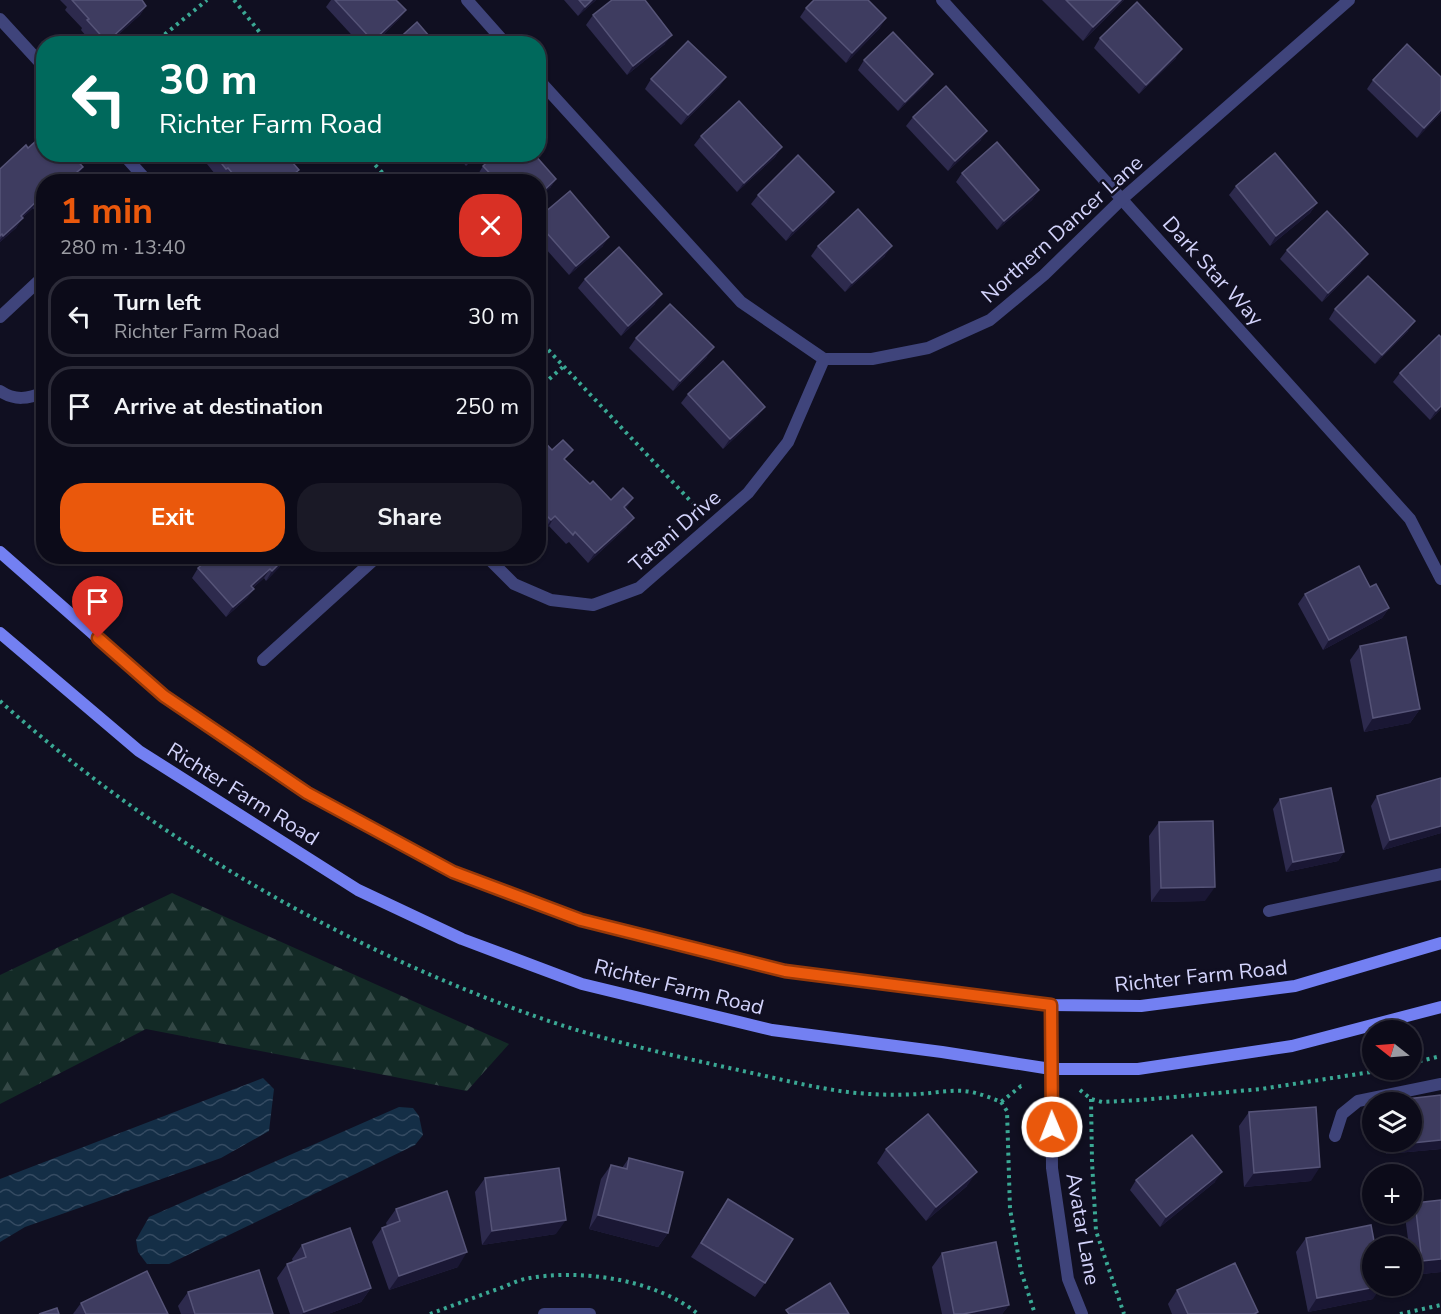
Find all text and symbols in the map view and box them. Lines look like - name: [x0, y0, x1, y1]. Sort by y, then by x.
- text: 30 m: [159, 52, 258, 109]
- icon: left: [60, 60, 138, 138]
- text: Richter Farm Road: [159, 106, 383, 143]
- street label: Northern Dancer Lane: [975, 149, 1149, 309]
- text: 1 min: [60, 187, 153, 236]
- button: close: [459, 194, 522, 257]
- street label: Dark Star Way: [1156, 210, 1270, 332]
- text: 280 m · 13:40: [60, 234, 186, 261]
- text: Turn left: [114, 288, 201, 318]
- icon: left: [63, 300, 96, 333]
- text: 30 m: [468, 302, 519, 332]
- text: Richter Farm Road: [114, 318, 280, 345]
- icon: arrive: [63, 390, 96, 423]
- text: Arrive at destination: [114, 392, 323, 422]
- text: 250 m: [455, 392, 519, 422]
- button: Exit: [60, 483, 285, 552]
- button: Share: [297, 483, 522, 552]
- street label: Tatani Drive: [623, 483, 727, 579]
- pin: [72, 576, 123, 638]
- icon: arrive: [81, 585, 114, 618]
- street label: Richter Farm Road: [162, 736, 324, 852]
- street label: Richter Farm Road: [591, 952, 767, 1022]
- street label: Richter Farm Road: [1113, 953, 1289, 999]
- north arrow: [1362, 1020, 1422, 1080]
- map controls: [1362, 1020, 1422, 1296]
- button: layers: [1362, 1092, 1422, 1152]
- position arrow: [1020, 1095, 1084, 1159]
- button: +: [1362, 1164, 1422, 1224]
- street label: Avatar Lane: [1059, 1171, 1107, 1287]
- button: −: [1362, 1236, 1422, 1296]

